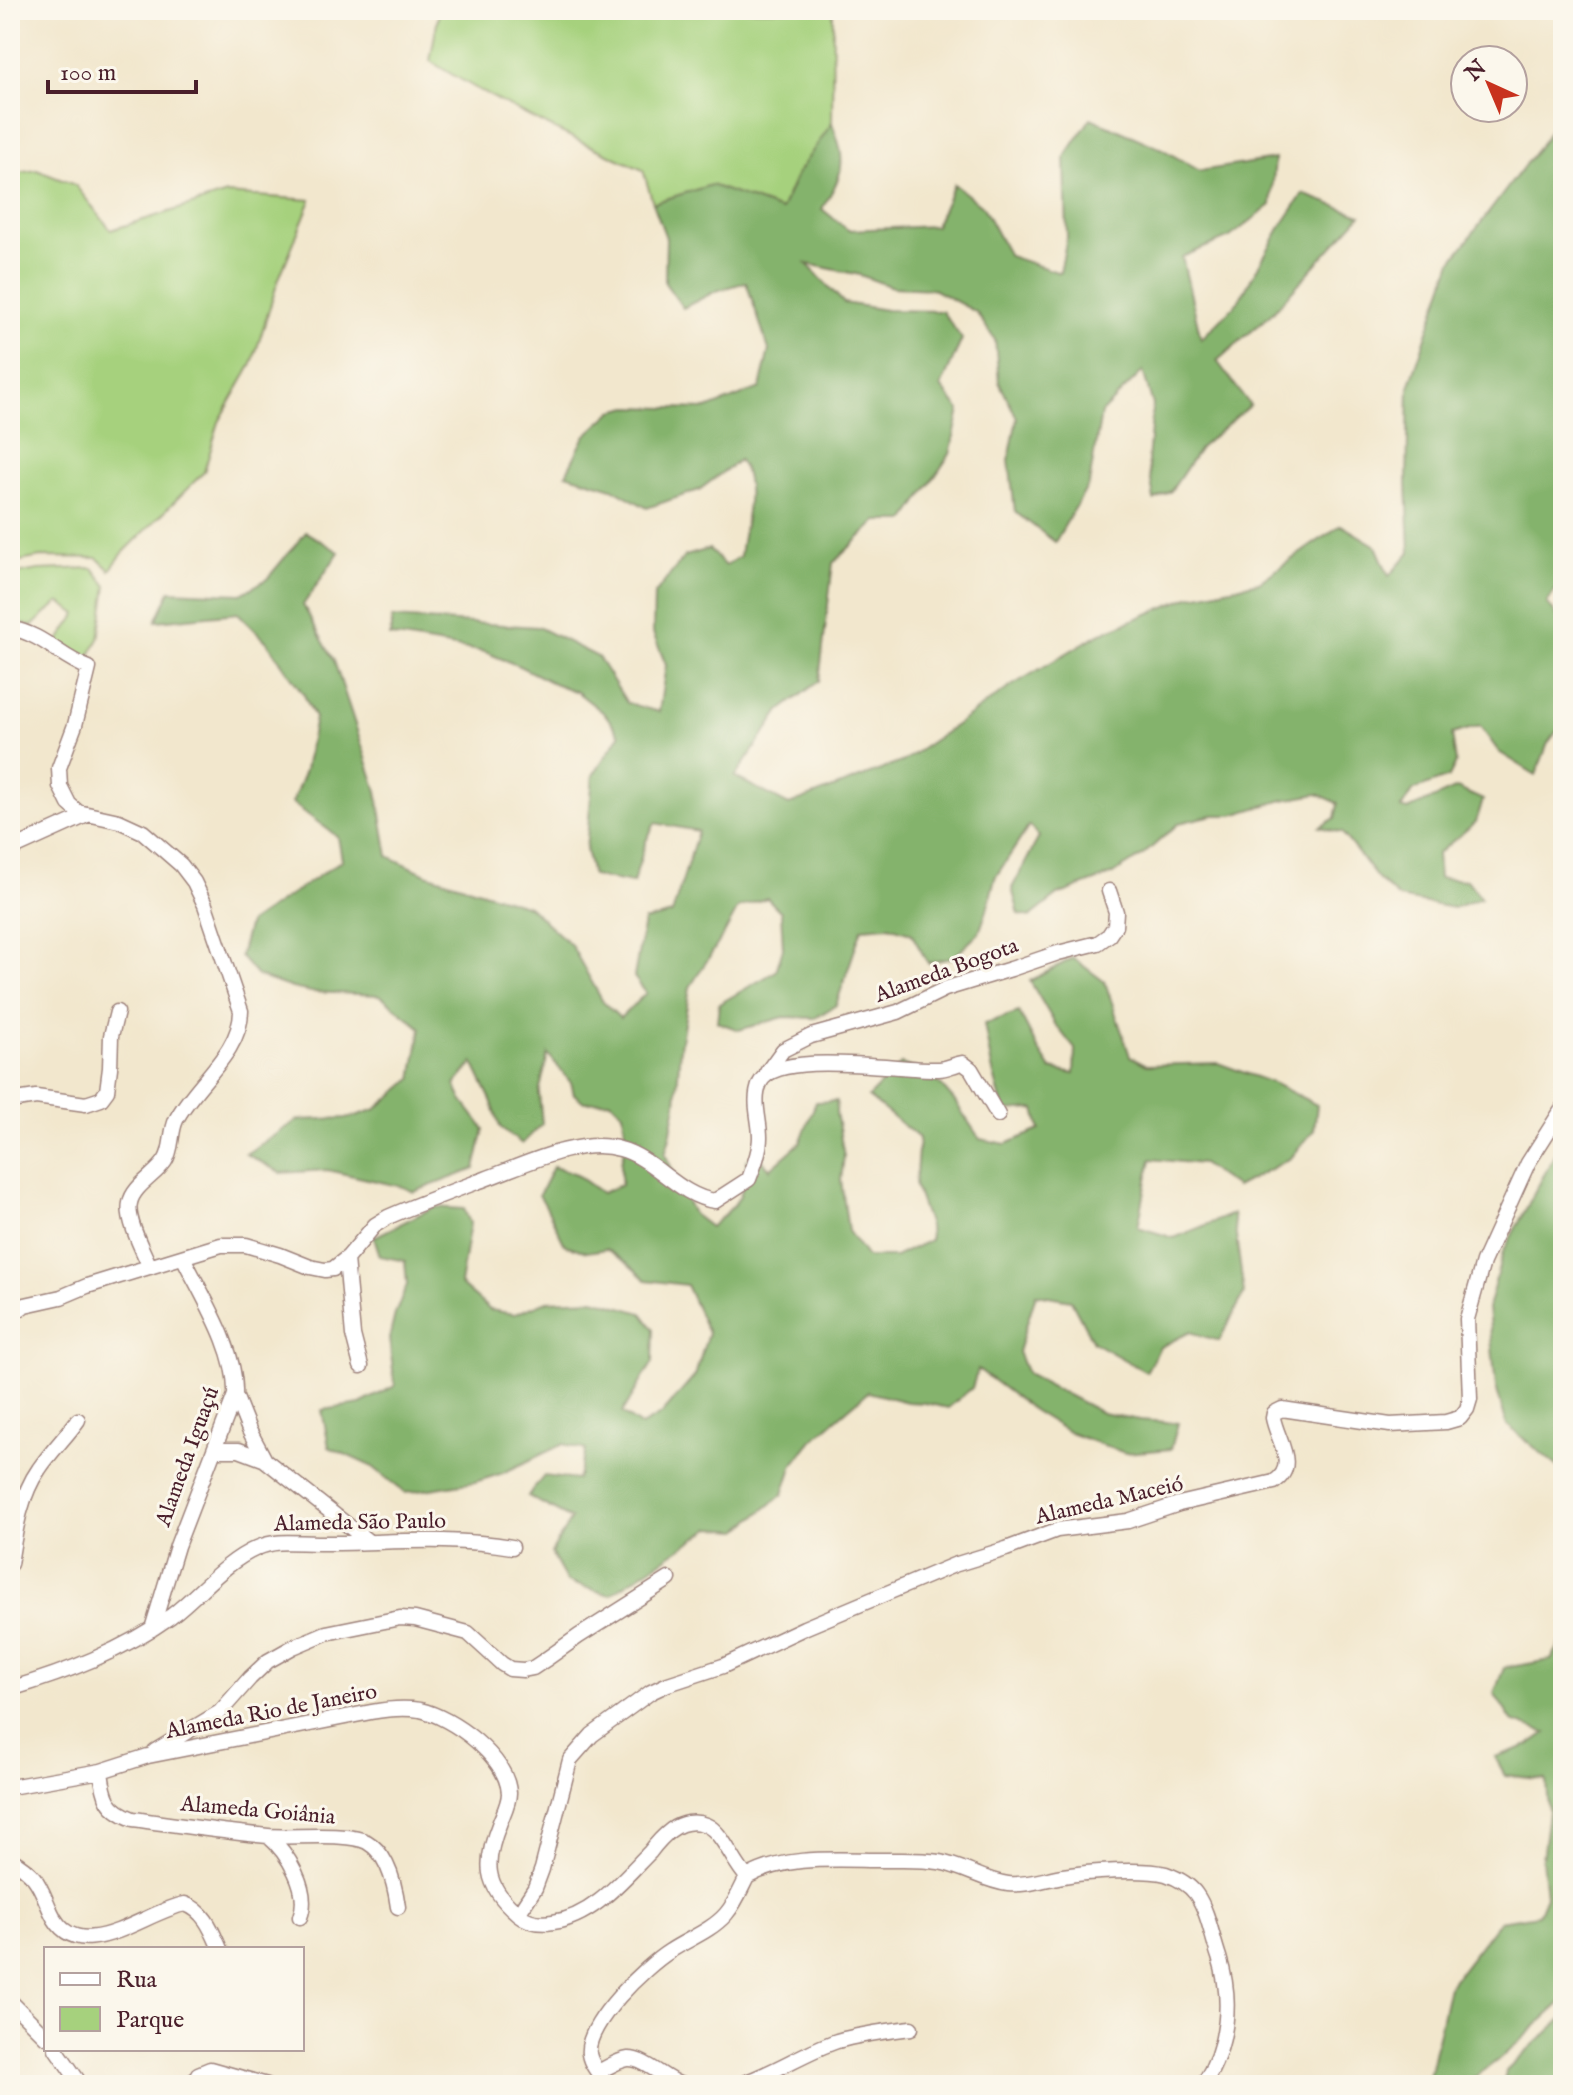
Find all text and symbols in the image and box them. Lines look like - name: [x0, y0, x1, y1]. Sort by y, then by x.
- scale bar: [48, 44, 196, 94]
- north arrow: [1449, 44, 1529, 124]
- text: N: [1459, 54, 1493, 88]
- text: 100 m: [60, 58, 116, 89]
- street label: Alameda Bogota: [870, 932, 1023, 1010]
- street label: Alameda Iguaçú: [149, 1383, 226, 1531]
- street label: Alameda Maceió: [1032, 1470, 1186, 1532]
- street label: Alameda São Paulo: [273, 1507, 446, 1539]
- street label: Alameda Rio de Janeiro: [162, 1678, 380, 1746]
- street label: Alameda Goiânia: [178, 1790, 337, 1832]
- legend: [44, 1947, 304, 2051]
- text: Rua: [116, 1965, 158, 1996]
- text: Parque: [116, 2005, 184, 2036]

